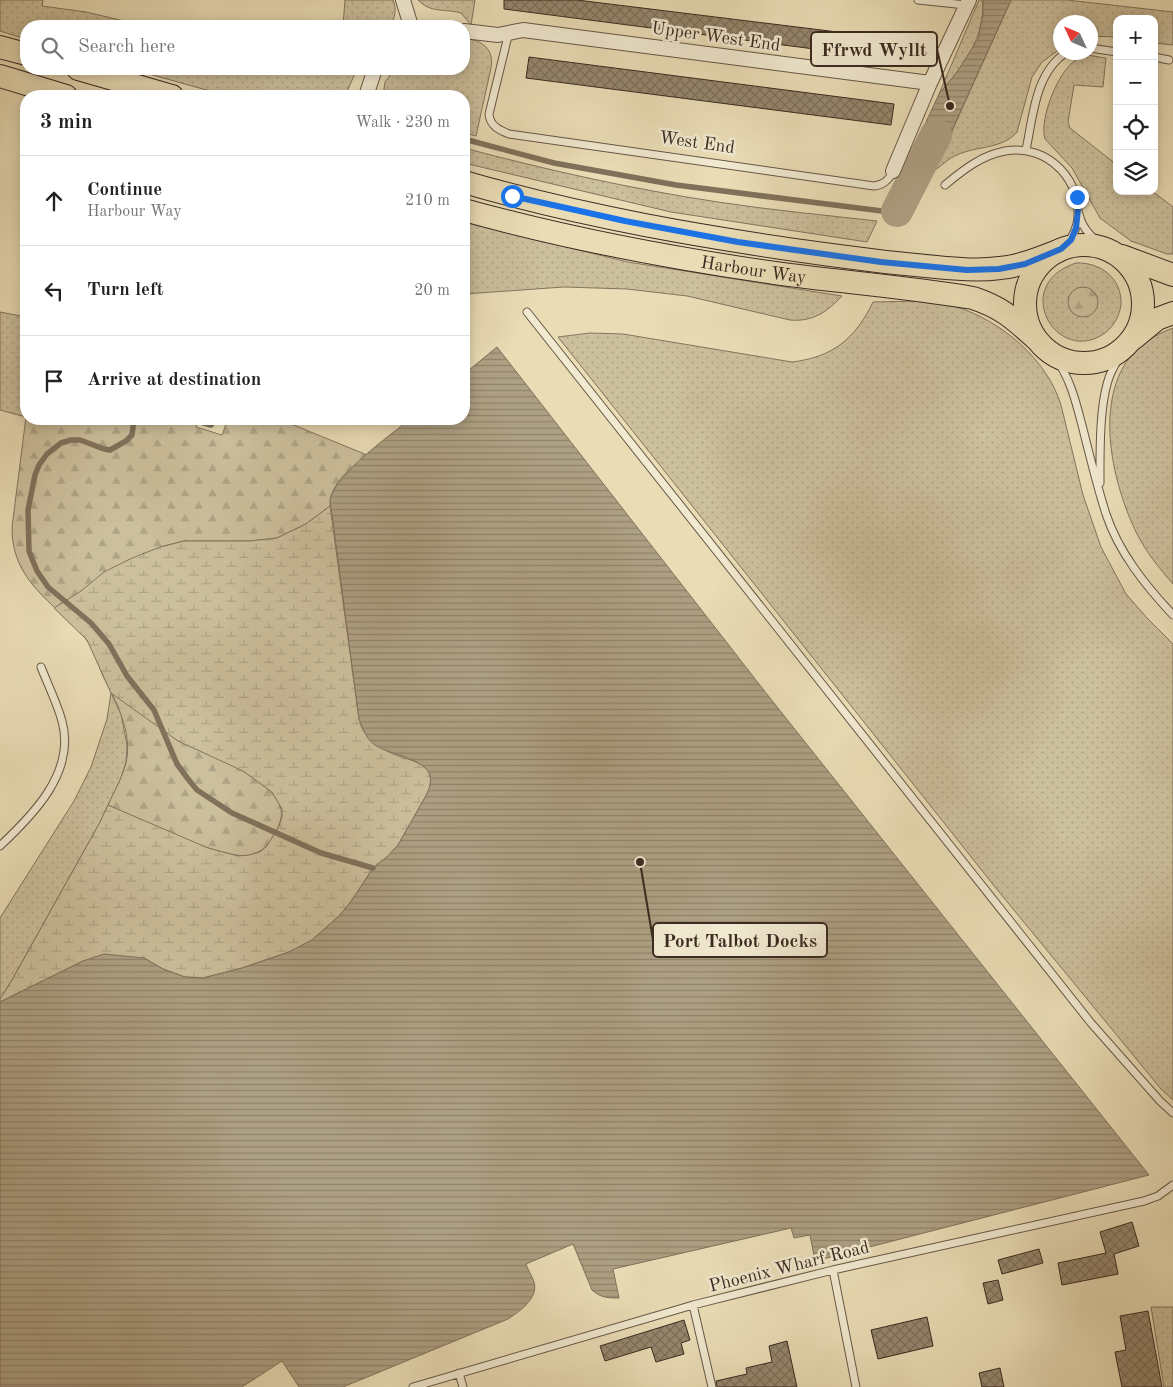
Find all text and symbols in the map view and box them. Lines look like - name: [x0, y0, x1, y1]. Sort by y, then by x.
- north arrow: [1053, 15, 1098, 60]
- map controls: [1113, 15, 1158, 195]
- button: +: [1113, 15, 1158, 60]
- street label: Upper West End: [650, 19, 781, 55]
- search box: [20, 20, 470, 75]
- callout: Ffrwd Wyllt: [811, 32, 937, 66]
- icon: search: [38, 34, 66, 62]
- text: Search here: [78, 38, 175, 57]
- text: Ffrwd Wyllt: [821, 42, 927, 61]
- button: −: [1113, 60, 1158, 105]
- button: locate: [1113, 105, 1158, 150]
- text: 3 min: [40, 112, 93, 133]
- text: Walk · 230 m: [355, 115, 450, 131]
- street label: West End: [658, 129, 736, 157]
- button: layers: [1113, 150, 1158, 195]
- text: Continue: [87, 181, 162, 200]
- route start: [501, 185, 524, 208]
- route end: [1066, 186, 1089, 209]
- icon: ahead: [40, 187, 68, 215]
- text: 210 m: [405, 193, 450, 209]
- text: Harbour Way: [87, 204, 182, 220]
- street label: Harbour Way: [699, 254, 808, 287]
- icon: left: [40, 277, 68, 305]
- text: Turn left: [87, 281, 164, 300]
- text: 20 m: [414, 283, 450, 299]
- icon: arrive: [40, 367, 68, 395]
- text: Arrive at destination: [87, 371, 261, 390]
- callout: Port Talbot Docks: [653, 923, 827, 957]
- text: Port Talbot Docks: [663, 933, 817, 952]
- street label: Phoenix Wharf Road: [707, 1238, 871, 1296]

